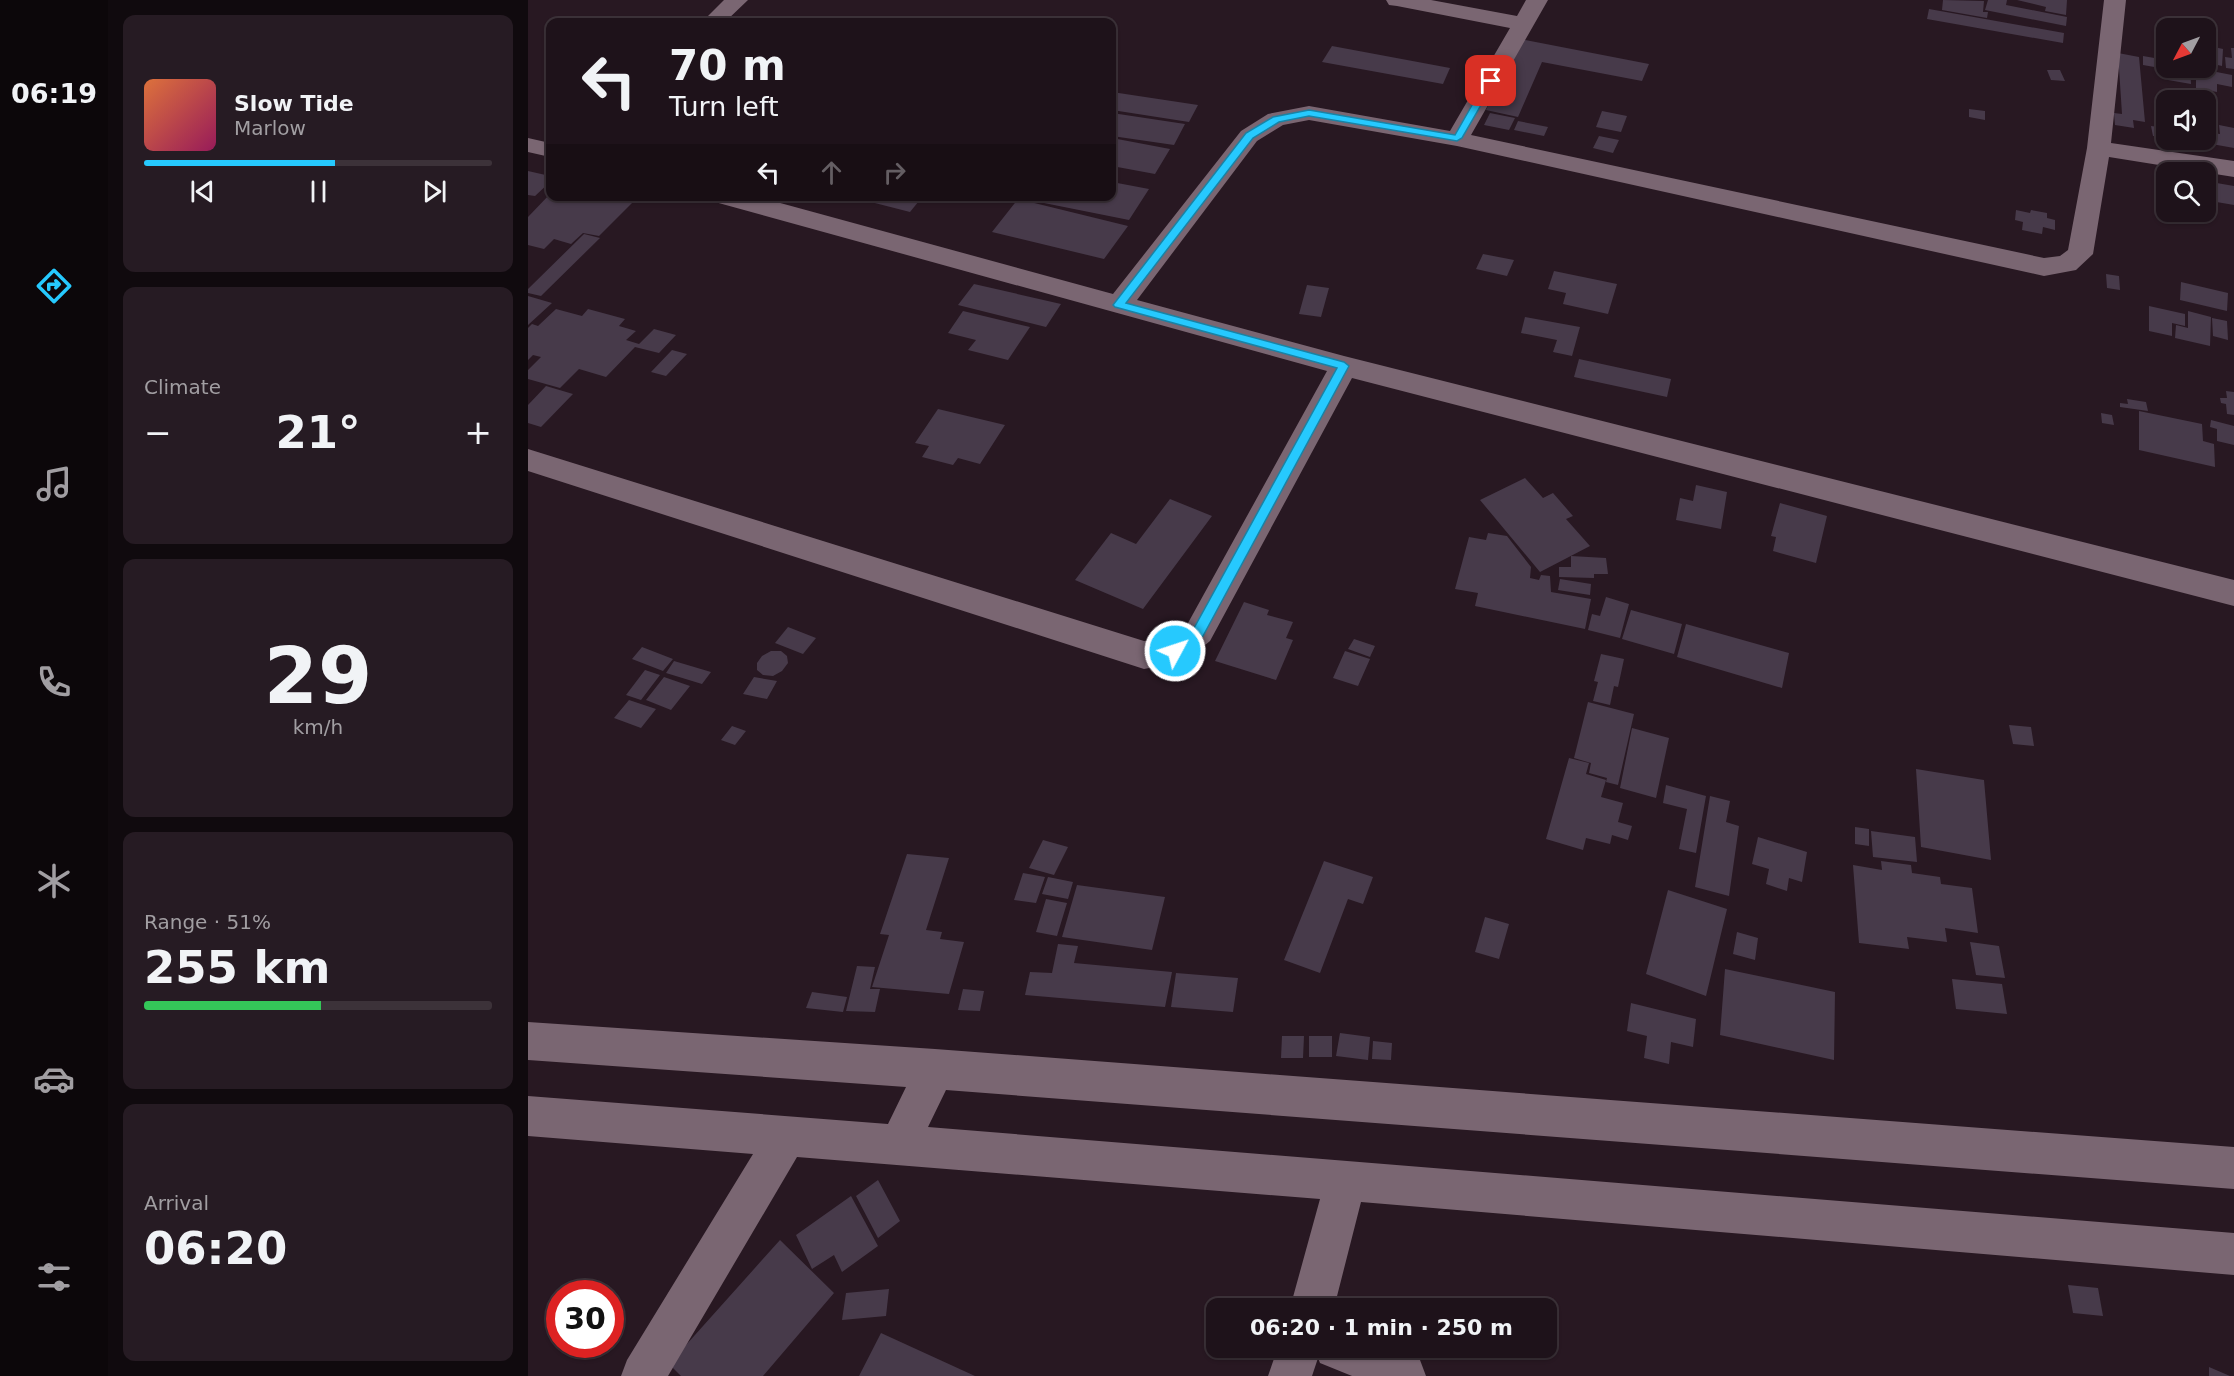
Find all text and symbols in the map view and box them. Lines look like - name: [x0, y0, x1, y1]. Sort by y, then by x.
- north arrow: [2156, 18, 2216, 78]
- map controls: [2156, 18, 2216, 222]
- text: 70 m: [669, 41, 786, 90]
- icon: left: [570, 42, 648, 120]
- pin: [1465, 55, 1516, 106]
- icon: arrive: [1474, 64, 1507, 97]
- text: 06:19: [11, 78, 97, 109]
- button: sound: [2156, 90, 2216, 150]
- text: Slow Tide: [234, 91, 354, 116]
- text: Turn left: [669, 91, 779, 122]
- text: Marlow: [234, 116, 306, 140]
- icon: left: [752, 156, 785, 189]
- icon: ahead: [815, 156, 848, 189]
- icon: right: [878, 156, 911, 189]
- button: search: [2156, 162, 2216, 222]
- icon: previous: [186, 175, 219, 208]
- icon: pause: [302, 175, 335, 208]
- icon: next: [418, 175, 451, 208]
- icon: directions: [33, 265, 75, 307]
- text: Climate: [144, 375, 221, 399]
- text: 21°: [275, 406, 361, 459]
- text: −: [144, 413, 172, 452]
- text: +: [464, 413, 492, 452]
- icon: music: [33, 463, 75, 505]
- position arrow: [1143, 619, 1207, 683]
- text: 29: [264, 631, 372, 721]
- icon: phone: [33, 661, 75, 703]
- text: km/h: [293, 715, 343, 739]
- icon: climate: [33, 860, 75, 902]
- text: Range · 51%: [144, 910, 271, 934]
- text: 255 km: [144, 941, 330, 994]
- icon: car: [33, 1058, 75, 1100]
- text: Arrival: [144, 1191, 209, 1215]
- text: 06:20: [144, 1222, 287, 1275]
- icon: filters: [33, 1256, 75, 1298]
- speed limit sign: 30: [546, 1280, 624, 1358]
- text: 06:20 · 1 min · 250 m: [1250, 1315, 1513, 1340]

